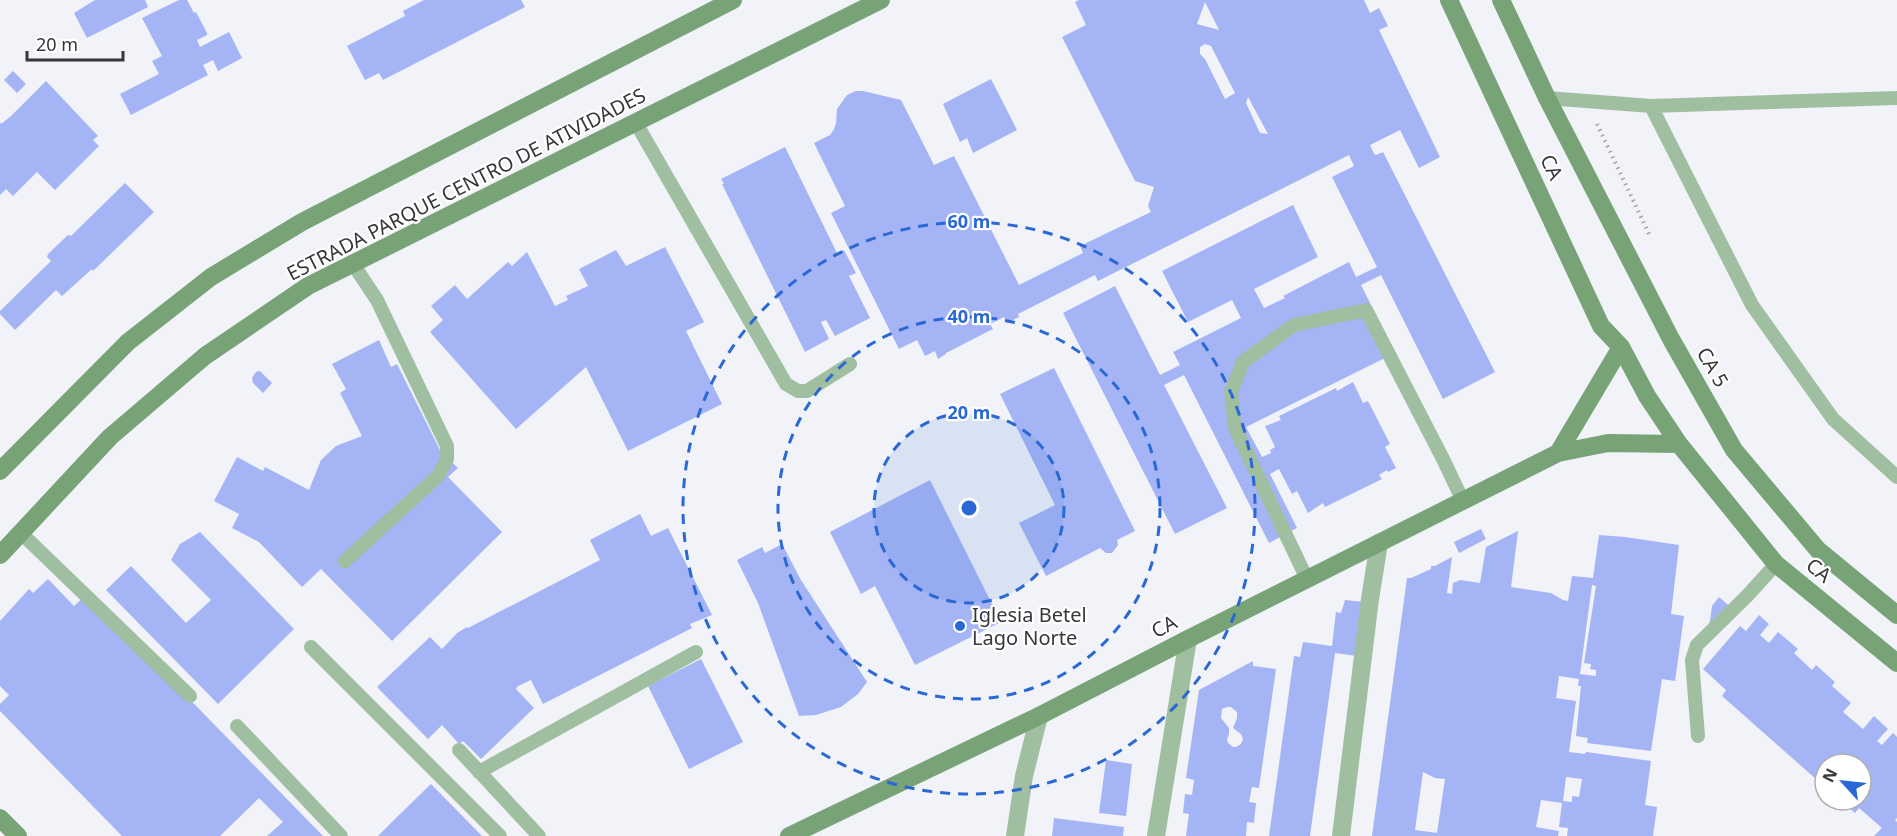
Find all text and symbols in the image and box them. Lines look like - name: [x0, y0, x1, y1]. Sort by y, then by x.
- scale bar: [27, 24, 123, 62]
- text: 20 m: [36, 32, 78, 56]
- street label: ESTRADA PARQUE CENTRO DE ATIVIDADES: [282, 81, 650, 287]
- street label: CA: [1534, 150, 1570, 184]
- text: 60 m: [948, 209, 990, 233]
- text: 40 m: [948, 304, 990, 328]
- street label: CA 5: [1691, 342, 1735, 392]
- text: 20 m: [948, 400, 990, 424]
- centre of rings: [959, 498, 979, 518]
- street label: CA: [1801, 552, 1838, 589]
- place label: Iglesia Betel Lago Norte: [972, 601, 1087, 651]
- street label: CA: [1147, 608, 1182, 644]
- marker: Iglesia Betel Lago Norte: [953, 619, 967, 633]
- north arrow: [1813, 752, 1873, 812]
- text: N: [1817, 764, 1842, 786]

